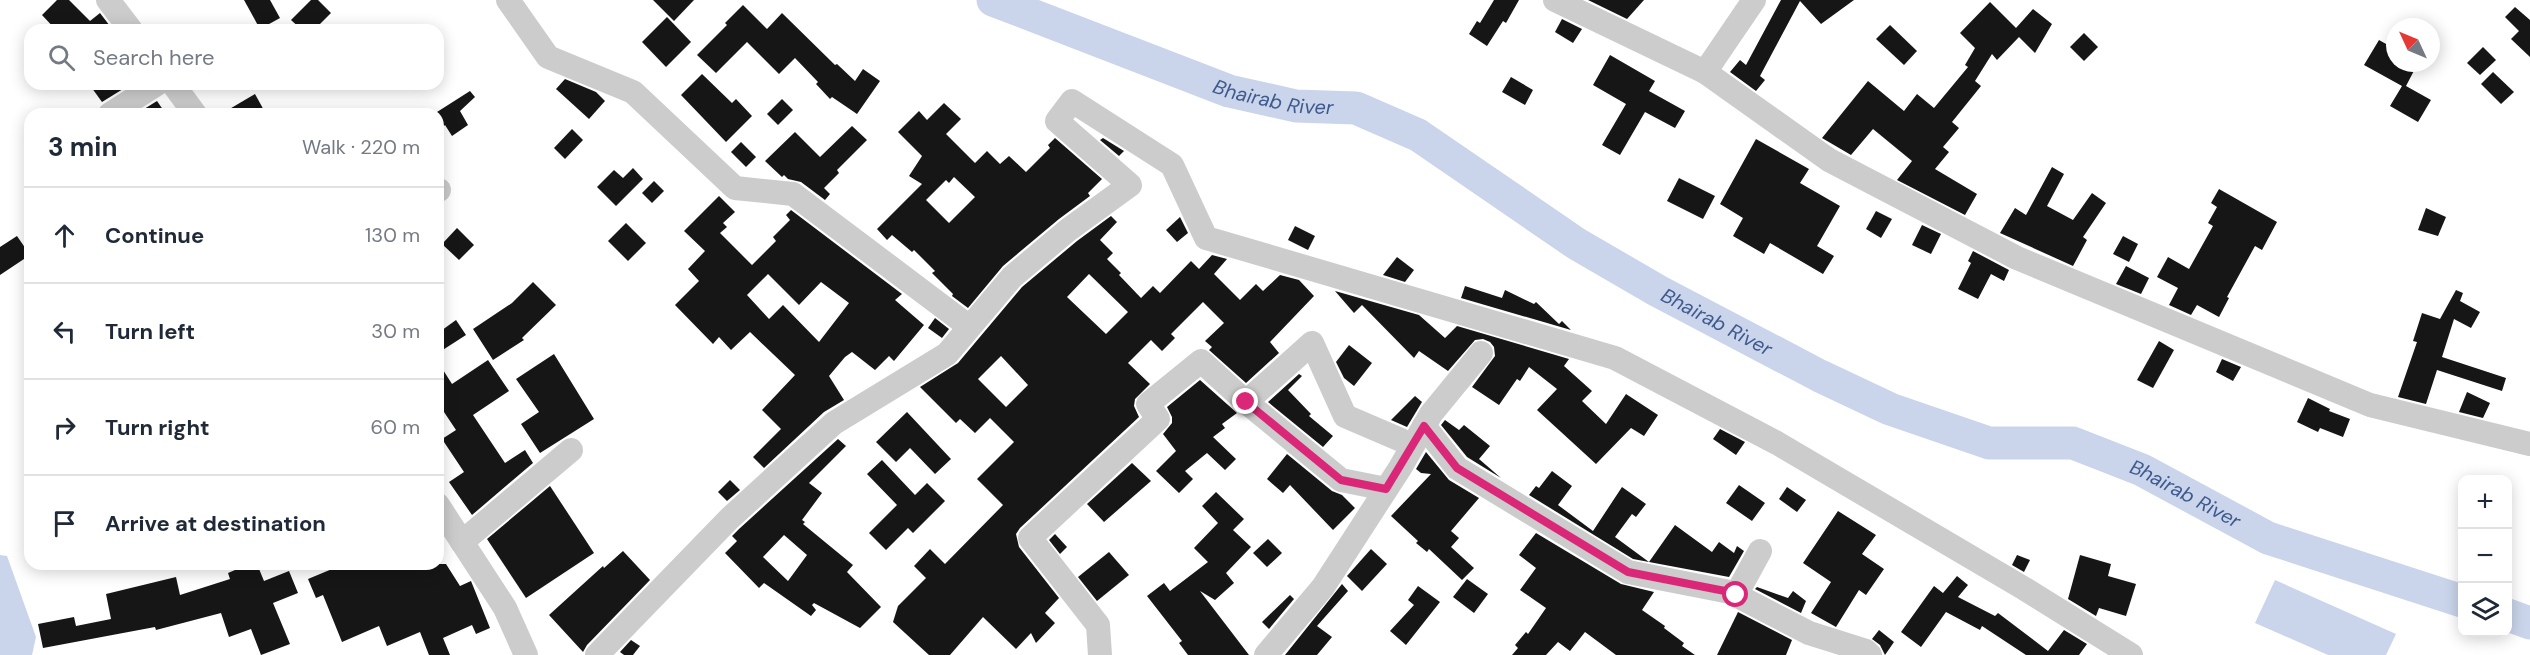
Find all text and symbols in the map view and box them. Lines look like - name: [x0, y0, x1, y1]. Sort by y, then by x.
- north arrow: [2386, 18, 2440, 72]
- search box: [24, 24, 444, 90]
- icon: search: [45, 41, 78, 74]
- text: Search here: [93, 43, 214, 72]
- water label: Bhairab River: [1209, 73, 1334, 120]
- text: 3 min: [48, 130, 117, 164]
- text: Walk · 220 m: [302, 134, 420, 160]
- icon: ahead: [48, 219, 81, 252]
- text: Continue: [105, 221, 204, 250]
- text: 130 m: [365, 222, 420, 248]
- water label: Bhairab River: [1657, 282, 1777, 362]
- icon: left: [48, 315, 81, 348]
- text: Turn left: [105, 317, 195, 346]
- text: 30 m: [371, 318, 420, 344]
- route end: [1232, 388, 1258, 414]
- icon: right: [48, 411, 81, 444]
- text: Turn right: [105, 413, 210, 442]
- text: 60 m: [371, 414, 420, 440]
- water label: Bhairab River: [2126, 454, 2246, 534]
- map controls: [2458, 475, 2512, 637]
- button: +: [2458, 475, 2512, 529]
- icon: arrive: [48, 507, 81, 540]
- text: Arrive at destination: [105, 509, 326, 538]
- button: −: [2458, 529, 2512, 583]
- route start: [1722, 581, 1748, 607]
- button: layers: [2458, 583, 2512, 637]

